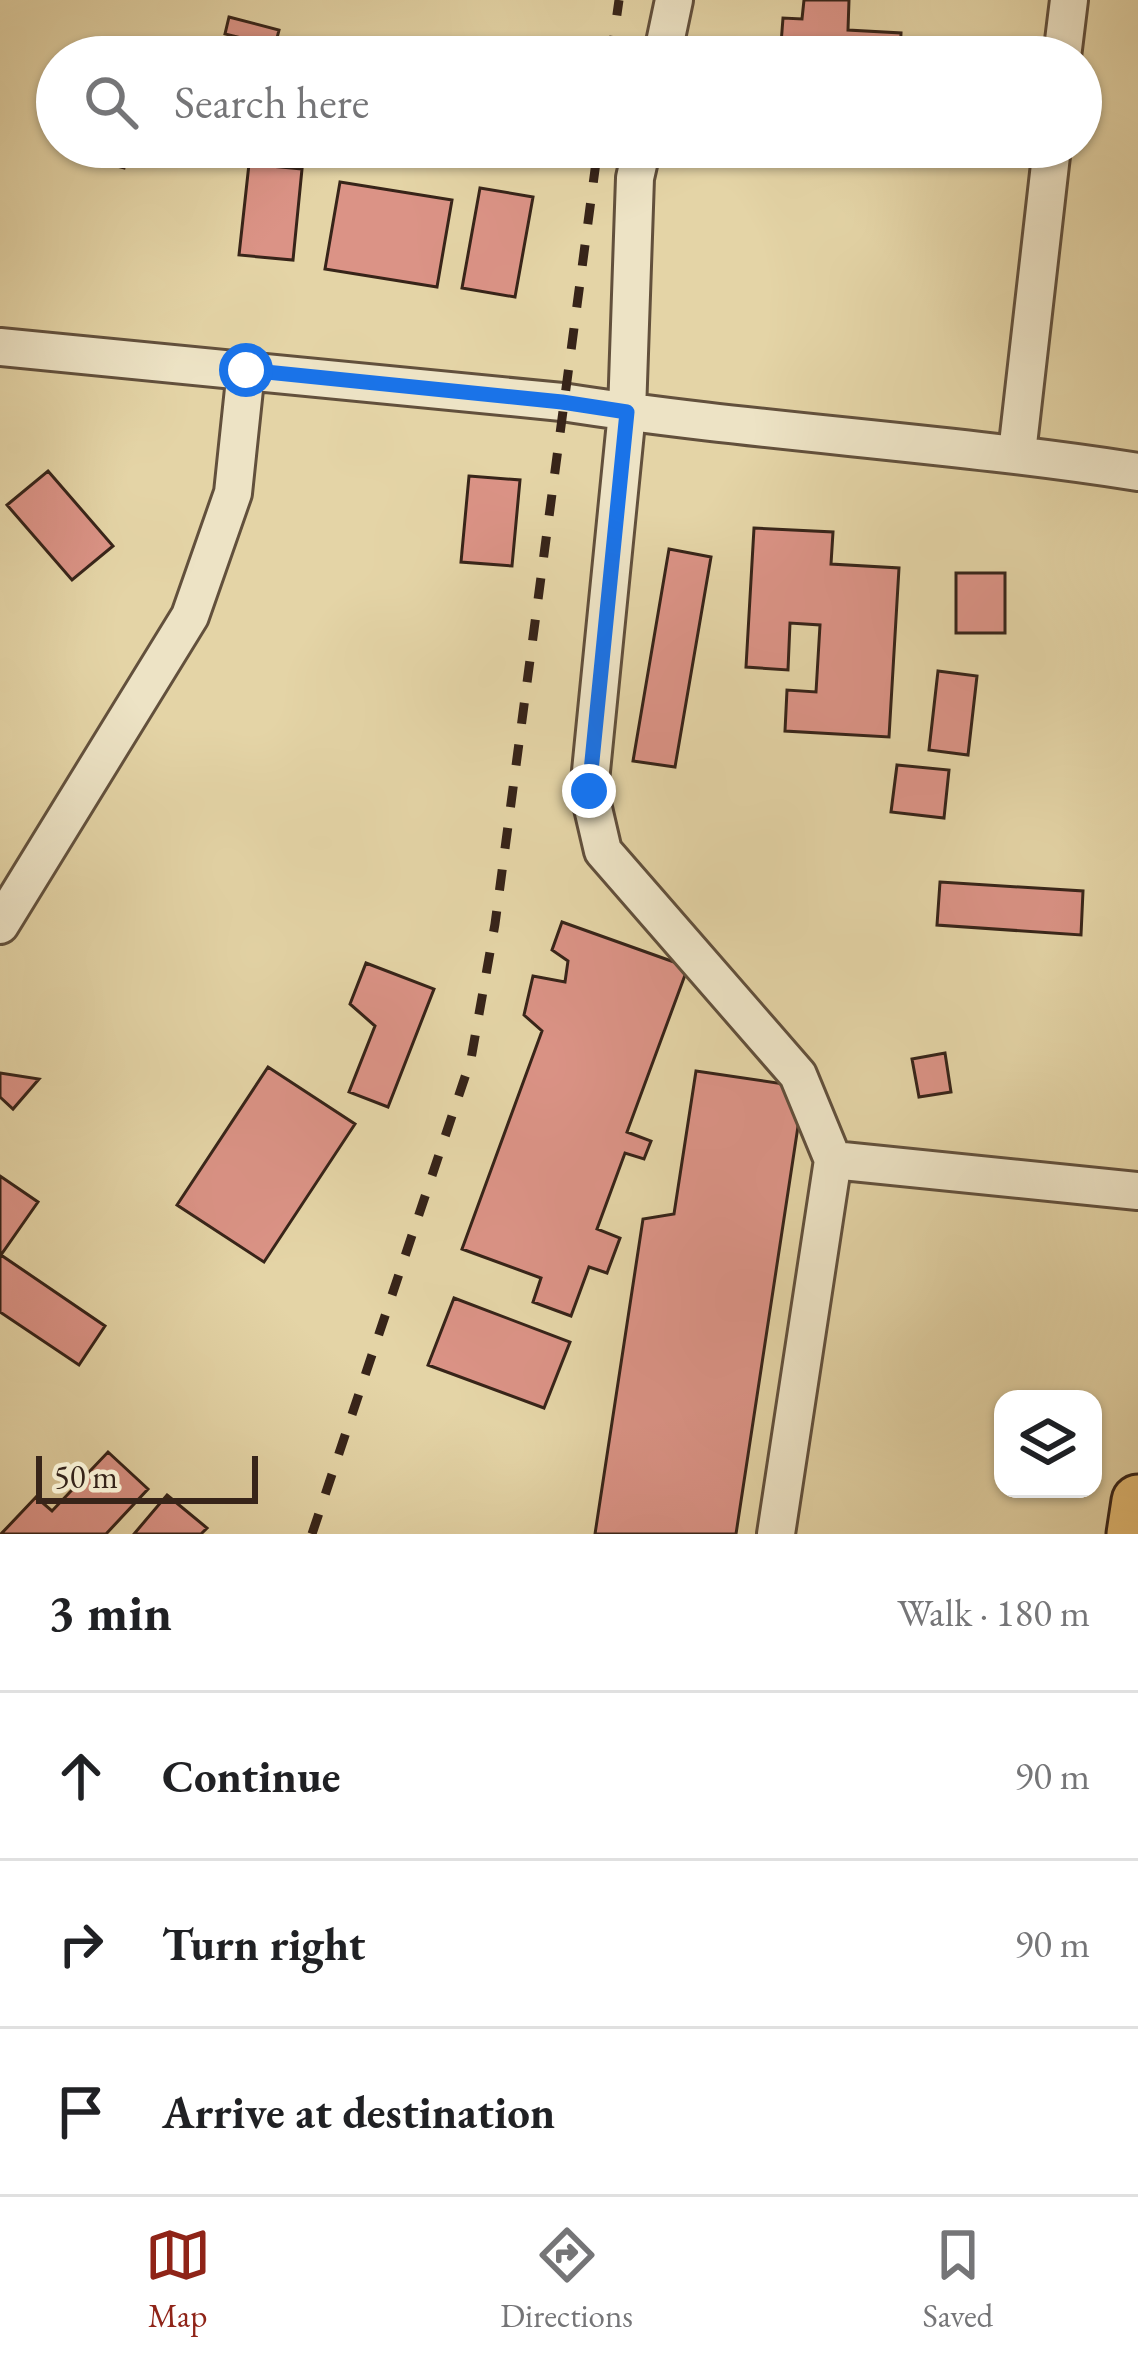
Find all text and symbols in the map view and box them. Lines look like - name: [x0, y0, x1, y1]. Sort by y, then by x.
- search box: [36, 36, 1102, 168]
- icon: search: [78, 69, 144, 135]
- text: Search here: [174, 73, 369, 131]
- route start: [219, 343, 273, 397]
- route end: [562, 764, 616, 818]
- map controls: [994, 1390, 1102, 1498]
- button: layers: [994, 1390, 1102, 1498]
- scale bar: [36, 1450, 258, 1503]
- text: 50 m: [54, 1455, 118, 1498]
- text: 3 min: [48, 1579, 172, 1645]
- text: Walk · 180 m: [897, 1587, 1090, 1638]
- icon: ahead: [48, 1743, 114, 1809]
- text: Continue: [162, 1747, 340, 1805]
- text: 90 m: [1014, 1750, 1090, 1801]
- icon: right: [48, 1911, 114, 1977]
- text: Turn right: [162, 1915, 365, 1973]
- text: 90 m: [1014, 1918, 1090, 1969]
- icon: arrive: [48, 2079, 114, 2145]
- text: Arrive at destination: [162, 2083, 555, 2141]
- tab: Map: [145, 2222, 211, 2337]
- tab: Directions: [500, 2222, 633, 2337]
- tab: Saved: [923, 2222, 993, 2337]

